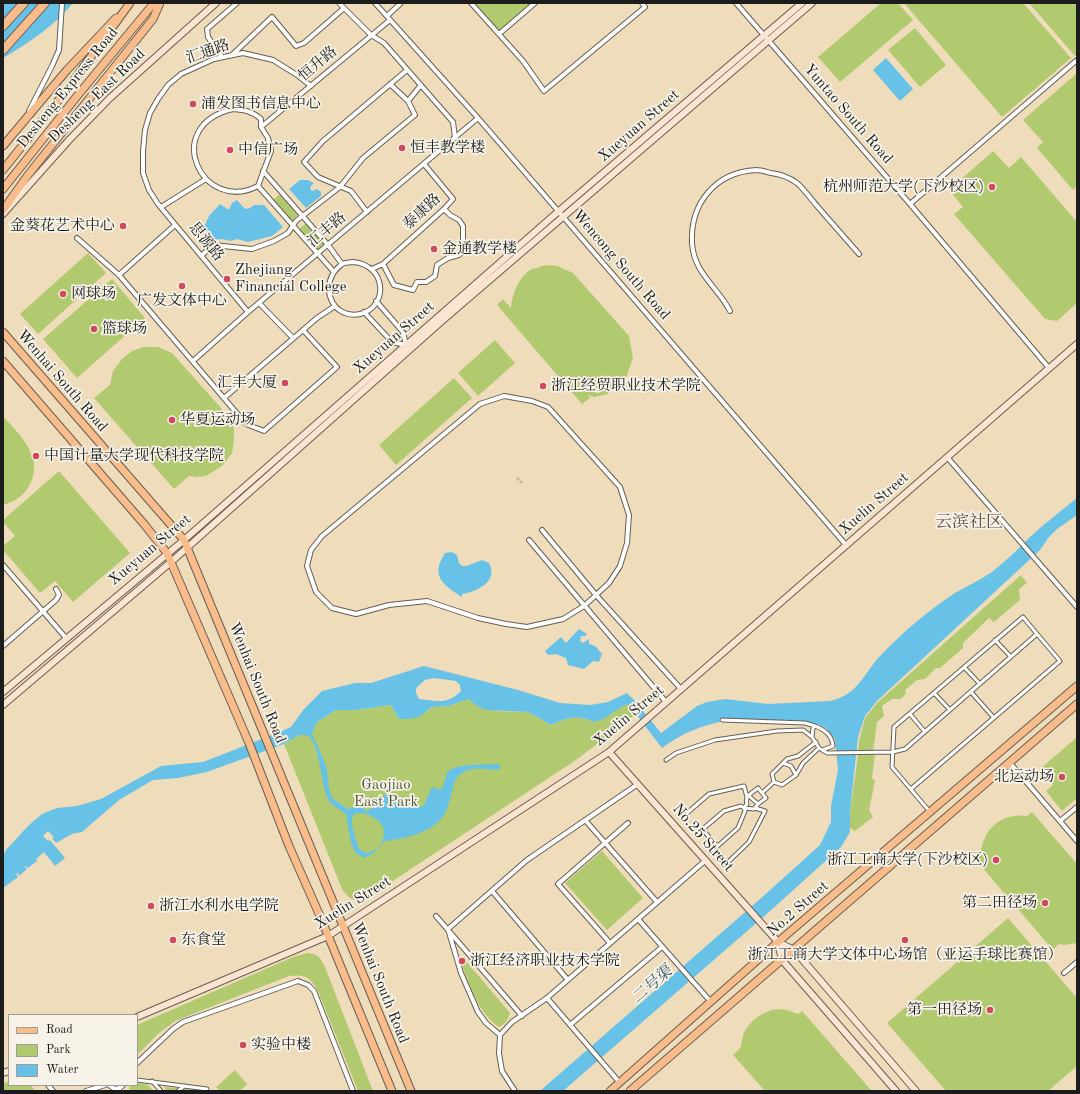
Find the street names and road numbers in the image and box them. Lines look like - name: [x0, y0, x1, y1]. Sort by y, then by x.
- street label: Desheng Express Road: [14, 24, 122, 152]
- street label: 汇通路: [184, 36, 232, 68]
- street label: 恒升路: [295, 43, 341, 85]
- street label: Desheng East Road: [45, 45, 149, 147]
- street label: Yuntao South Road: [800, 60, 896, 168]
- street label: Xueyuan Street: [595, 86, 683, 166]
- street label: 泰康路: [399, 190, 445, 234]
- street label: Wencong South Road: [568, 206, 674, 324]
- street label: 汇丰路: [304, 209, 350, 251]
- street label: 思源路: [185, 219, 227, 265]
- street label: Xueyuan Street: [350, 298, 438, 378]
- street label: Wenhai South Road: [13, 326, 111, 436]
- street label: Xuelin Street: [836, 469, 912, 539]
- street label: Xueyuan Street: [105, 510, 195, 590]
- street label: Wenhai South Road: [224, 620, 290, 746]
- street label: Xuelin Street: [590, 681, 668, 751]
- street label: No.25 Street: [668, 800, 738, 876]
- street label: Xuelin Street: [312, 872, 394, 934]
- street label: No.2 Street: [763, 877, 833, 941]
- street label: Wenhai South Road: [347, 920, 413, 1046]

